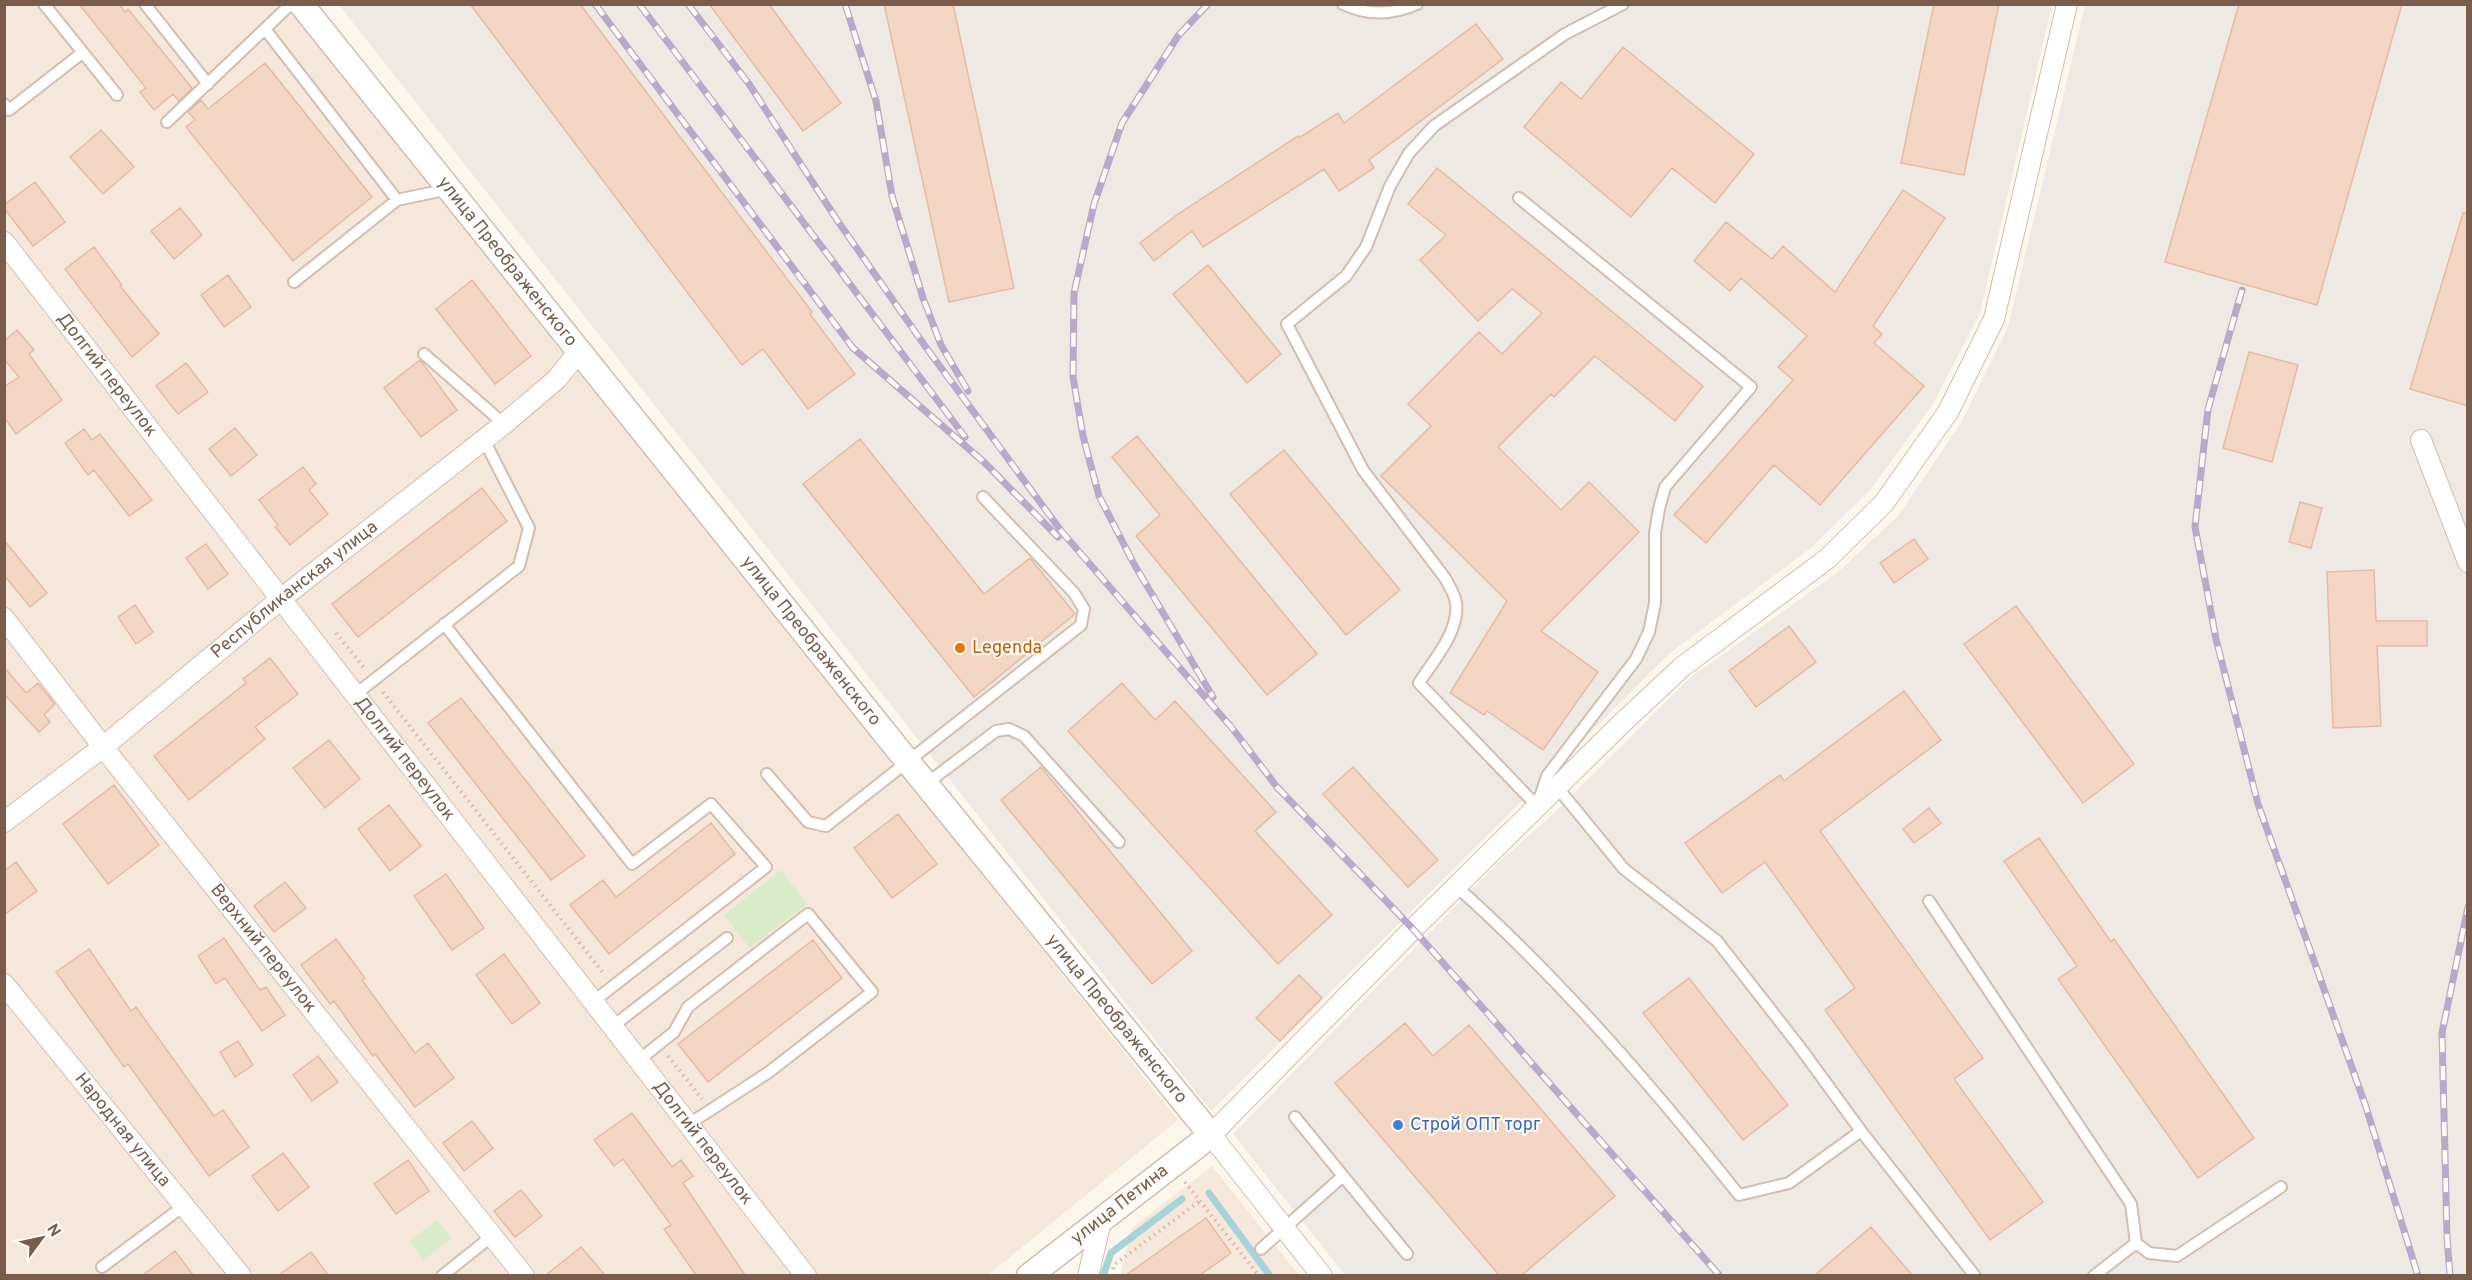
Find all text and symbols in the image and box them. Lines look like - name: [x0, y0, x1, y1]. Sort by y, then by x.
- street label: улица Преображенского: [432, 172, 582, 351]
- street label: Долгий переулок: [52, 308, 162, 442]
- street label: Республиканская улица: [206, 516, 383, 664]
- street label: улица Преображенского: [736, 551, 886, 731]
- place label: Legenda: [972, 637, 1042, 660]
- marker: Legenda: [953, 641, 967, 655]
- street label: Долгий переулок: [349, 692, 460, 826]
- street label: Верхний переулок: [205, 879, 322, 1018]
- street label: улица Преображенского: [1041, 929, 1192, 1108]
- street label: Народная улица: [69, 1068, 176, 1192]
- street label: Долгий переулок: [647, 1076, 758, 1210]
- place label: Строй ОПТ торг: [1410, 1114, 1541, 1137]
- marker: Строй ОПТ торг: [1391, 1118, 1405, 1132]
- street label: улица Петина: [1067, 1160, 1173, 1250]
- north arrow: [12, 1208, 72, 1268]
- text: N: [41, 1221, 64, 1241]

